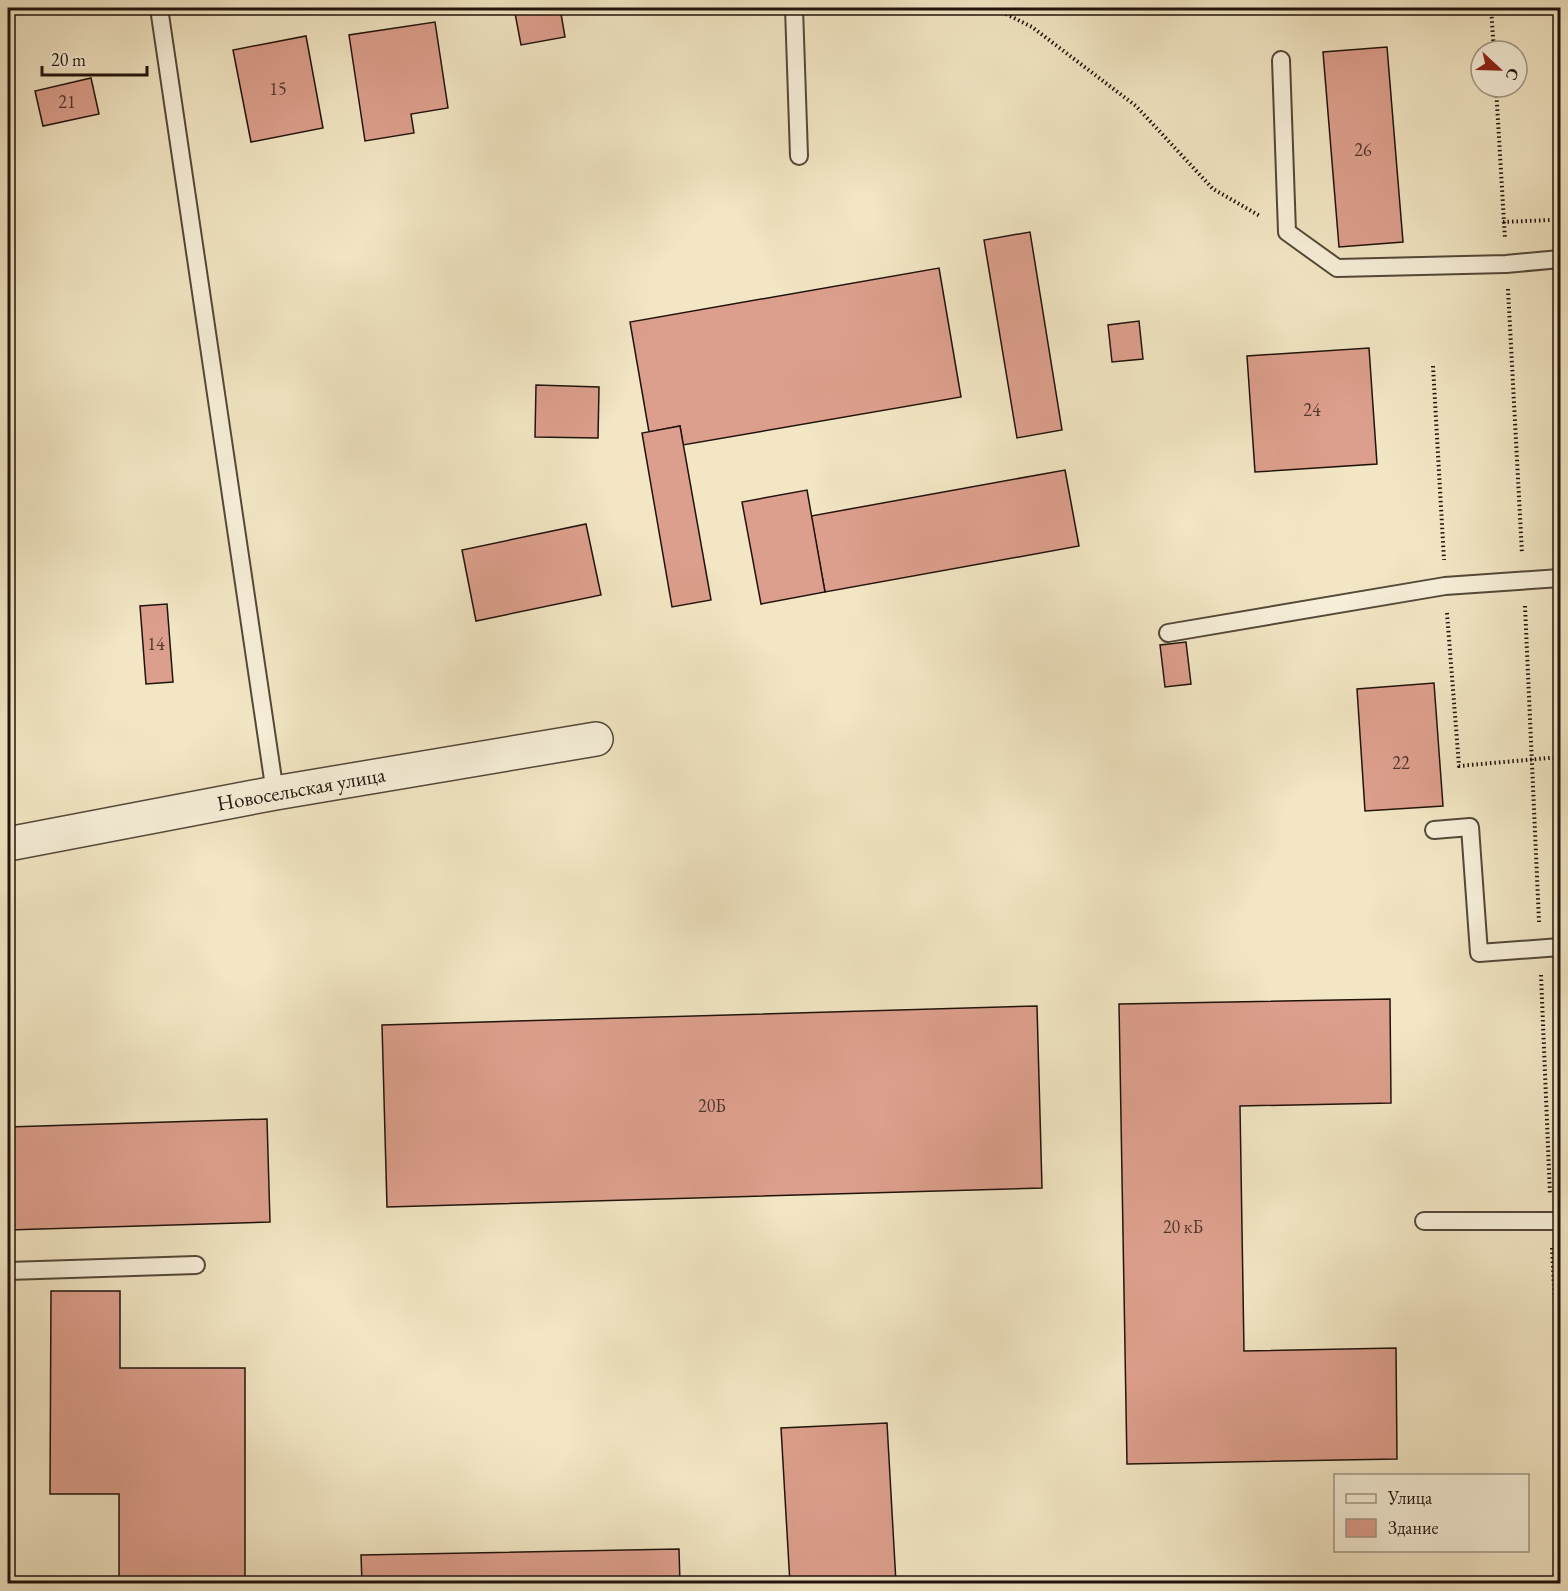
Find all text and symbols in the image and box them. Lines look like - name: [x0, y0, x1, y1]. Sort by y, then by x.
- scale bar: [42, 39, 147, 77]
- north arrow: [1469, 39, 1529, 99]
- text: 20 m: [51, 48, 86, 71]
- text: С: [1501, 65, 1524, 84]
- house number: 15: [269, 77, 287, 100]
- house number: 21: [58, 90, 76, 113]
- house number: 26: [1354, 138, 1372, 161]
- house number: 24: [1303, 398, 1321, 421]
- house number: 14: [147, 632, 165, 655]
- house number: 22: [1392, 751, 1410, 774]
- street label: Новосельская улица: [215, 760, 388, 817]
- house number: 20Б: [698, 1094, 726, 1117]
- house number: 20 кБ: [1163, 1215, 1203, 1238]
- legend: [1334, 1474, 1529, 1552]
- text: Улица: [1387, 1486, 1433, 1509]
- text: Здание: [1388, 1516, 1438, 1539]

